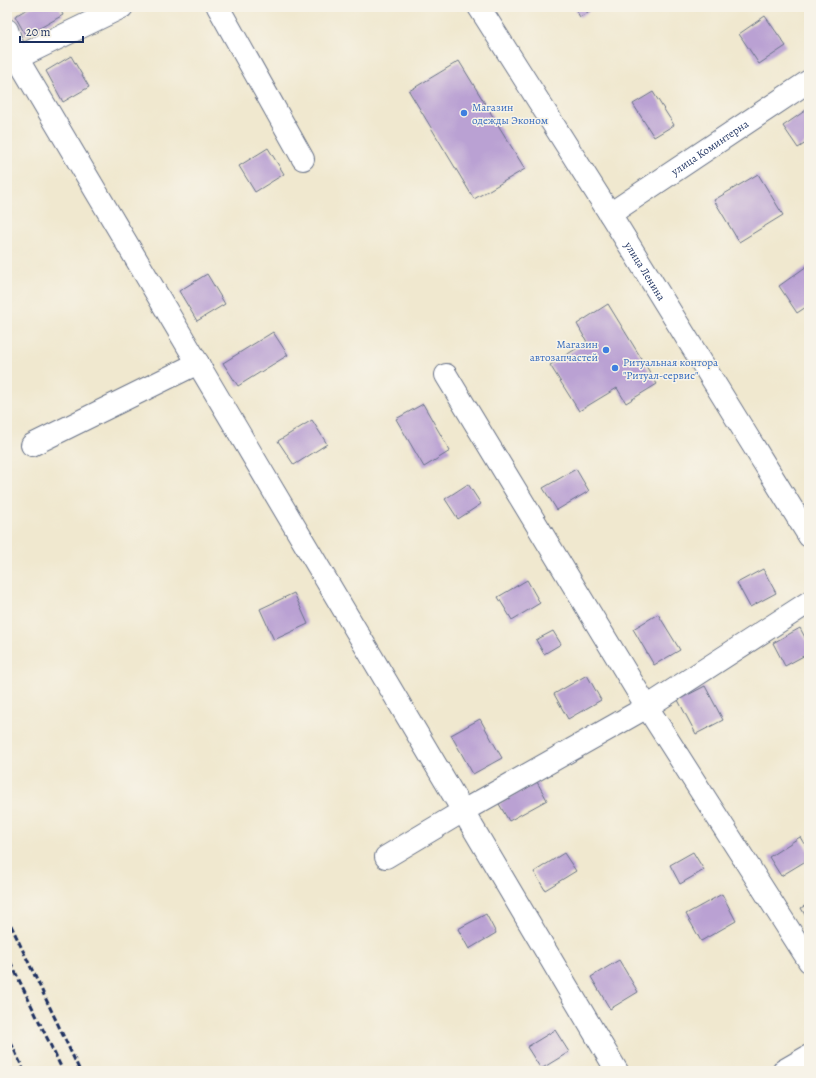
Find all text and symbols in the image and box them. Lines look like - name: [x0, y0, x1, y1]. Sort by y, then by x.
- scale bar: [20, 18, 83, 44]
- text: 20 m: [26, 24, 50, 40]
- place label: Магазин одежды Эконом: [472, 100, 548, 128]
- marker: Магазин одежды Эконом: [459, 108, 469, 118]
- street label: улица Коминтерна: [667, 116, 752, 179]
- street label: улица Ленина: [621, 238, 670, 304]
- place label: Магазин автозапчастей: [530, 337, 598, 365]
- marker: Магазин автозапчастей: [601, 345, 611, 355]
- place label: Ритуальная контора "Ритуал-сервис": [623, 355, 719, 383]
- marker: Ритуальная контора "Ритуал-сервис": [610, 363, 620, 373]

